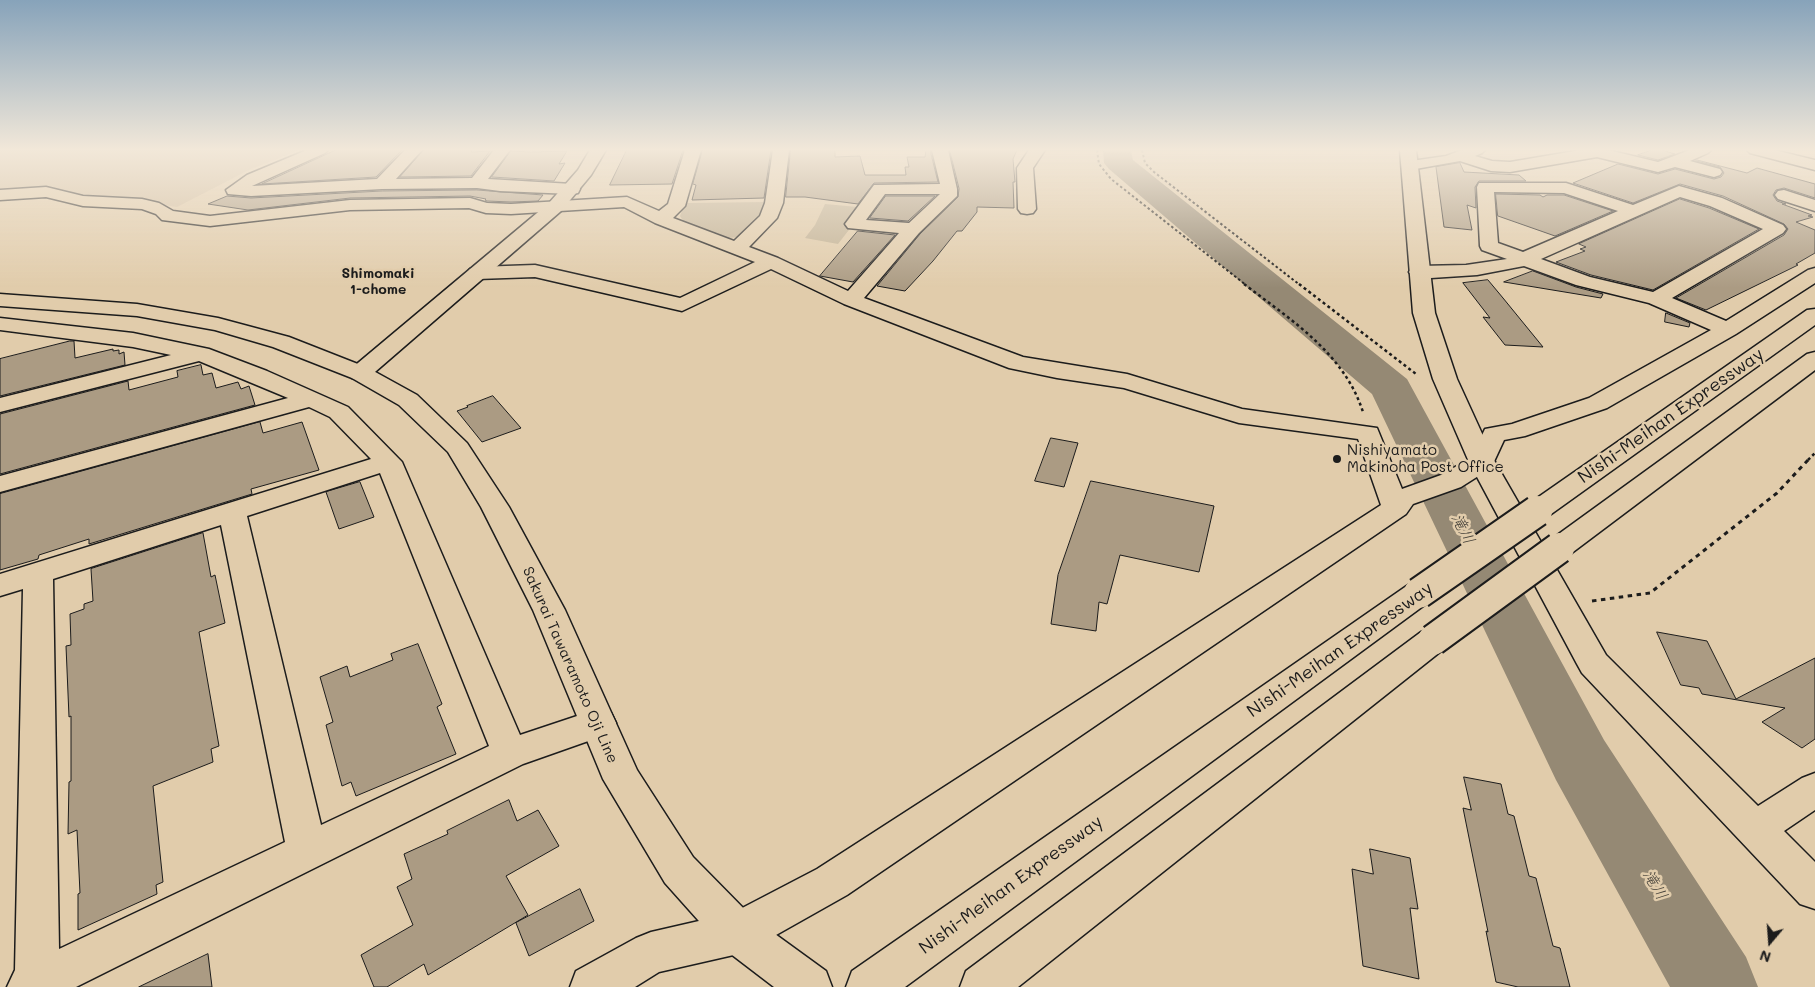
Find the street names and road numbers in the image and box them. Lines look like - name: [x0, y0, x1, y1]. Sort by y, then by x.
- street label: Nishi-Meihan Expressway: [1574, 344, 1768, 488]
- street label: Sakurai Tawaramoto Oji Line: [518, 564, 622, 766]
- street label: Nishi-Meihan Expressway: [1243, 578, 1437, 722]
- street label: Nishi-Meihan Expressway: [915, 811, 1107, 959]

